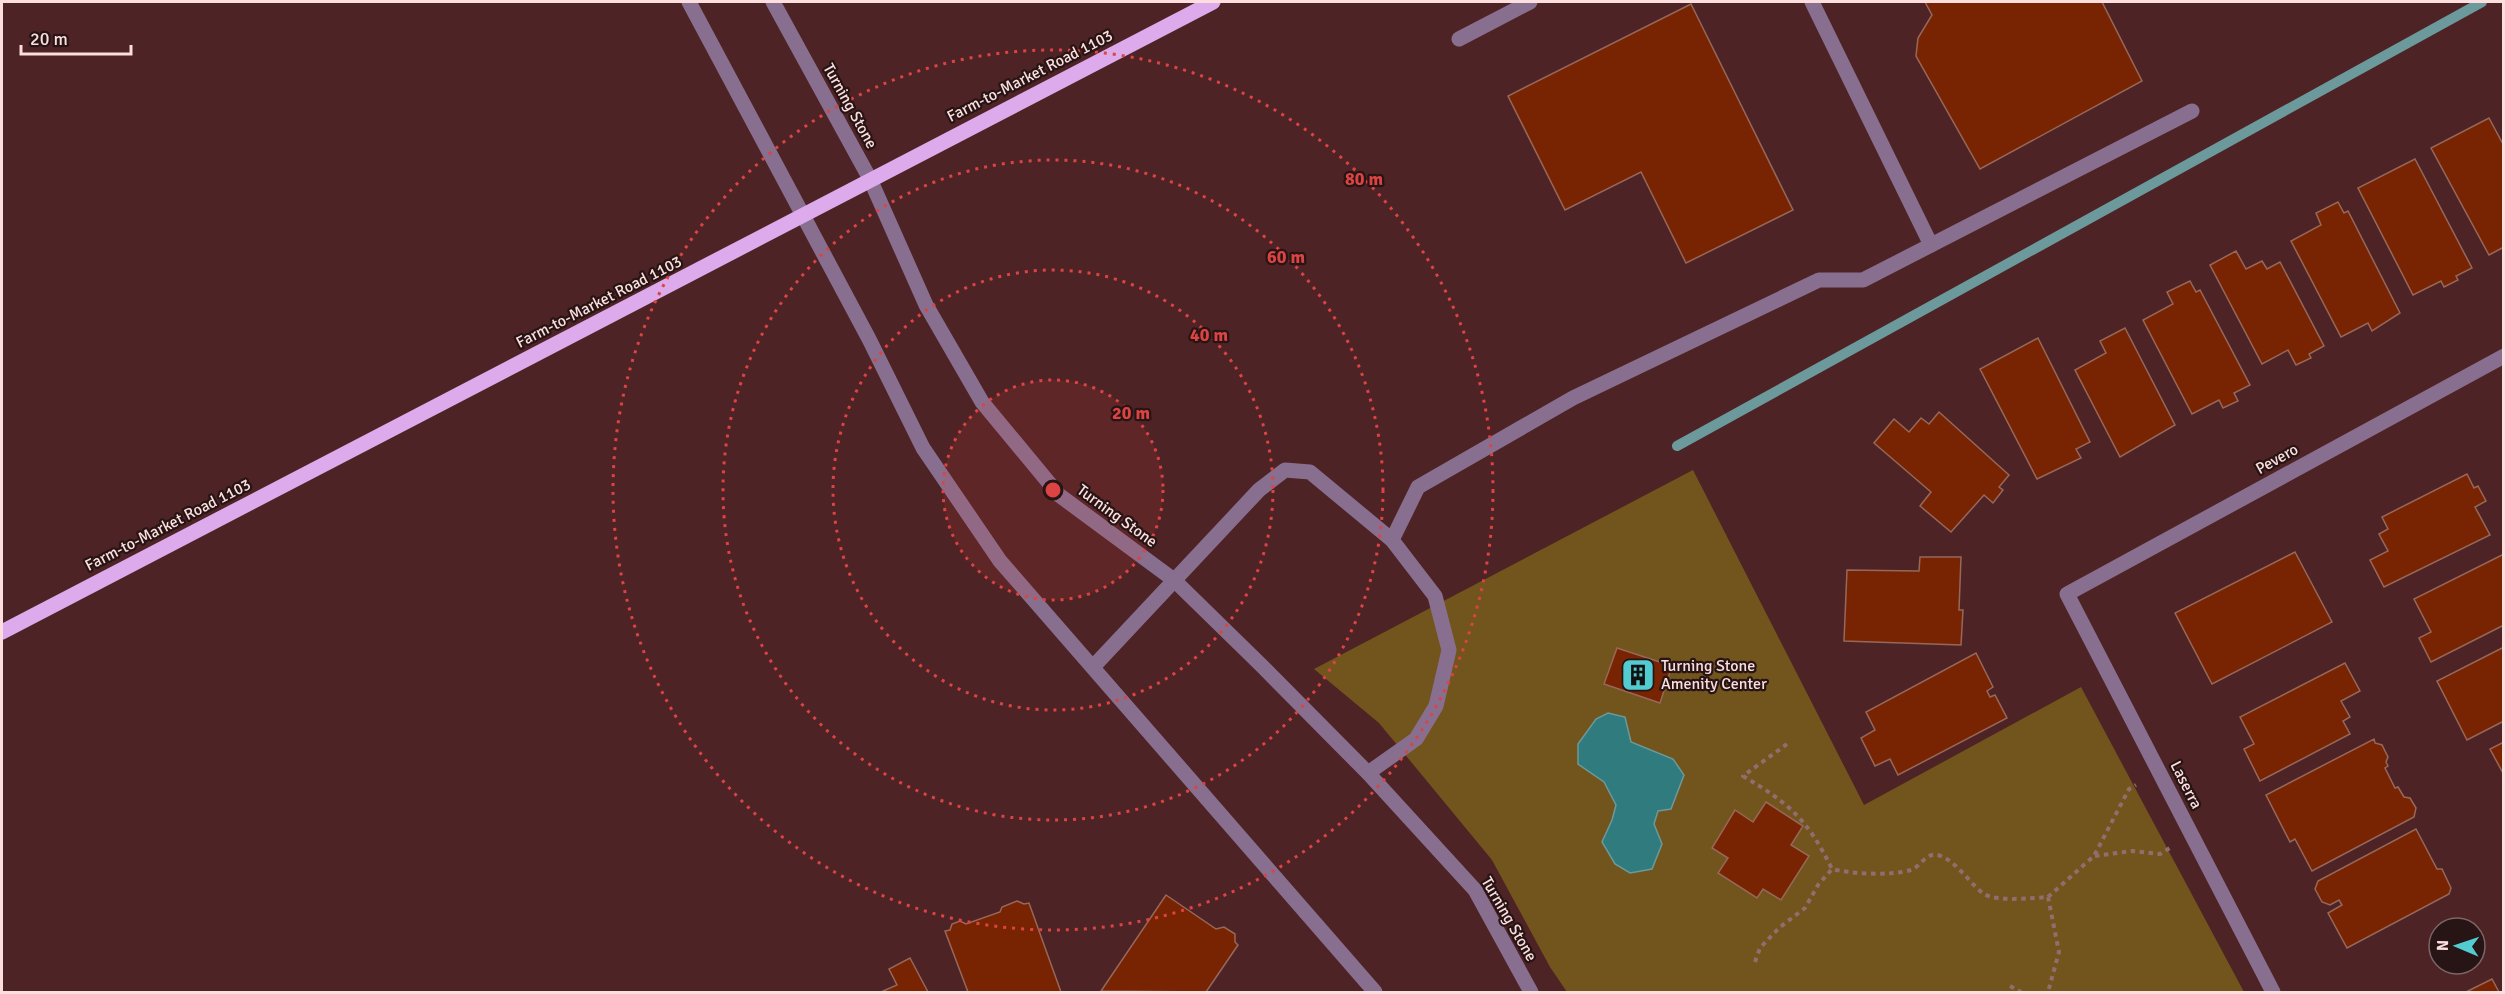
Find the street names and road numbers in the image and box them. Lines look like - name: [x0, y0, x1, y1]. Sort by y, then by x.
- street label: Farm-to-Market Road 1103: [944, 25, 1116, 127]
- street label: Turning Stone: [818, 60, 882, 152]
- street label: Farm-to-Market Road 1103: [513, 251, 685, 353]
- street label: Pevero: [2252, 439, 2302, 479]
- street label: Farm-to-Market Road 1103: [82, 474, 254, 576]
- street label: Turning Stone: [1073, 480, 1161, 552]
- street label: Laserra: [2165, 758, 2207, 812]
- street label: Turning Stone: [1477, 873, 1541, 965]

